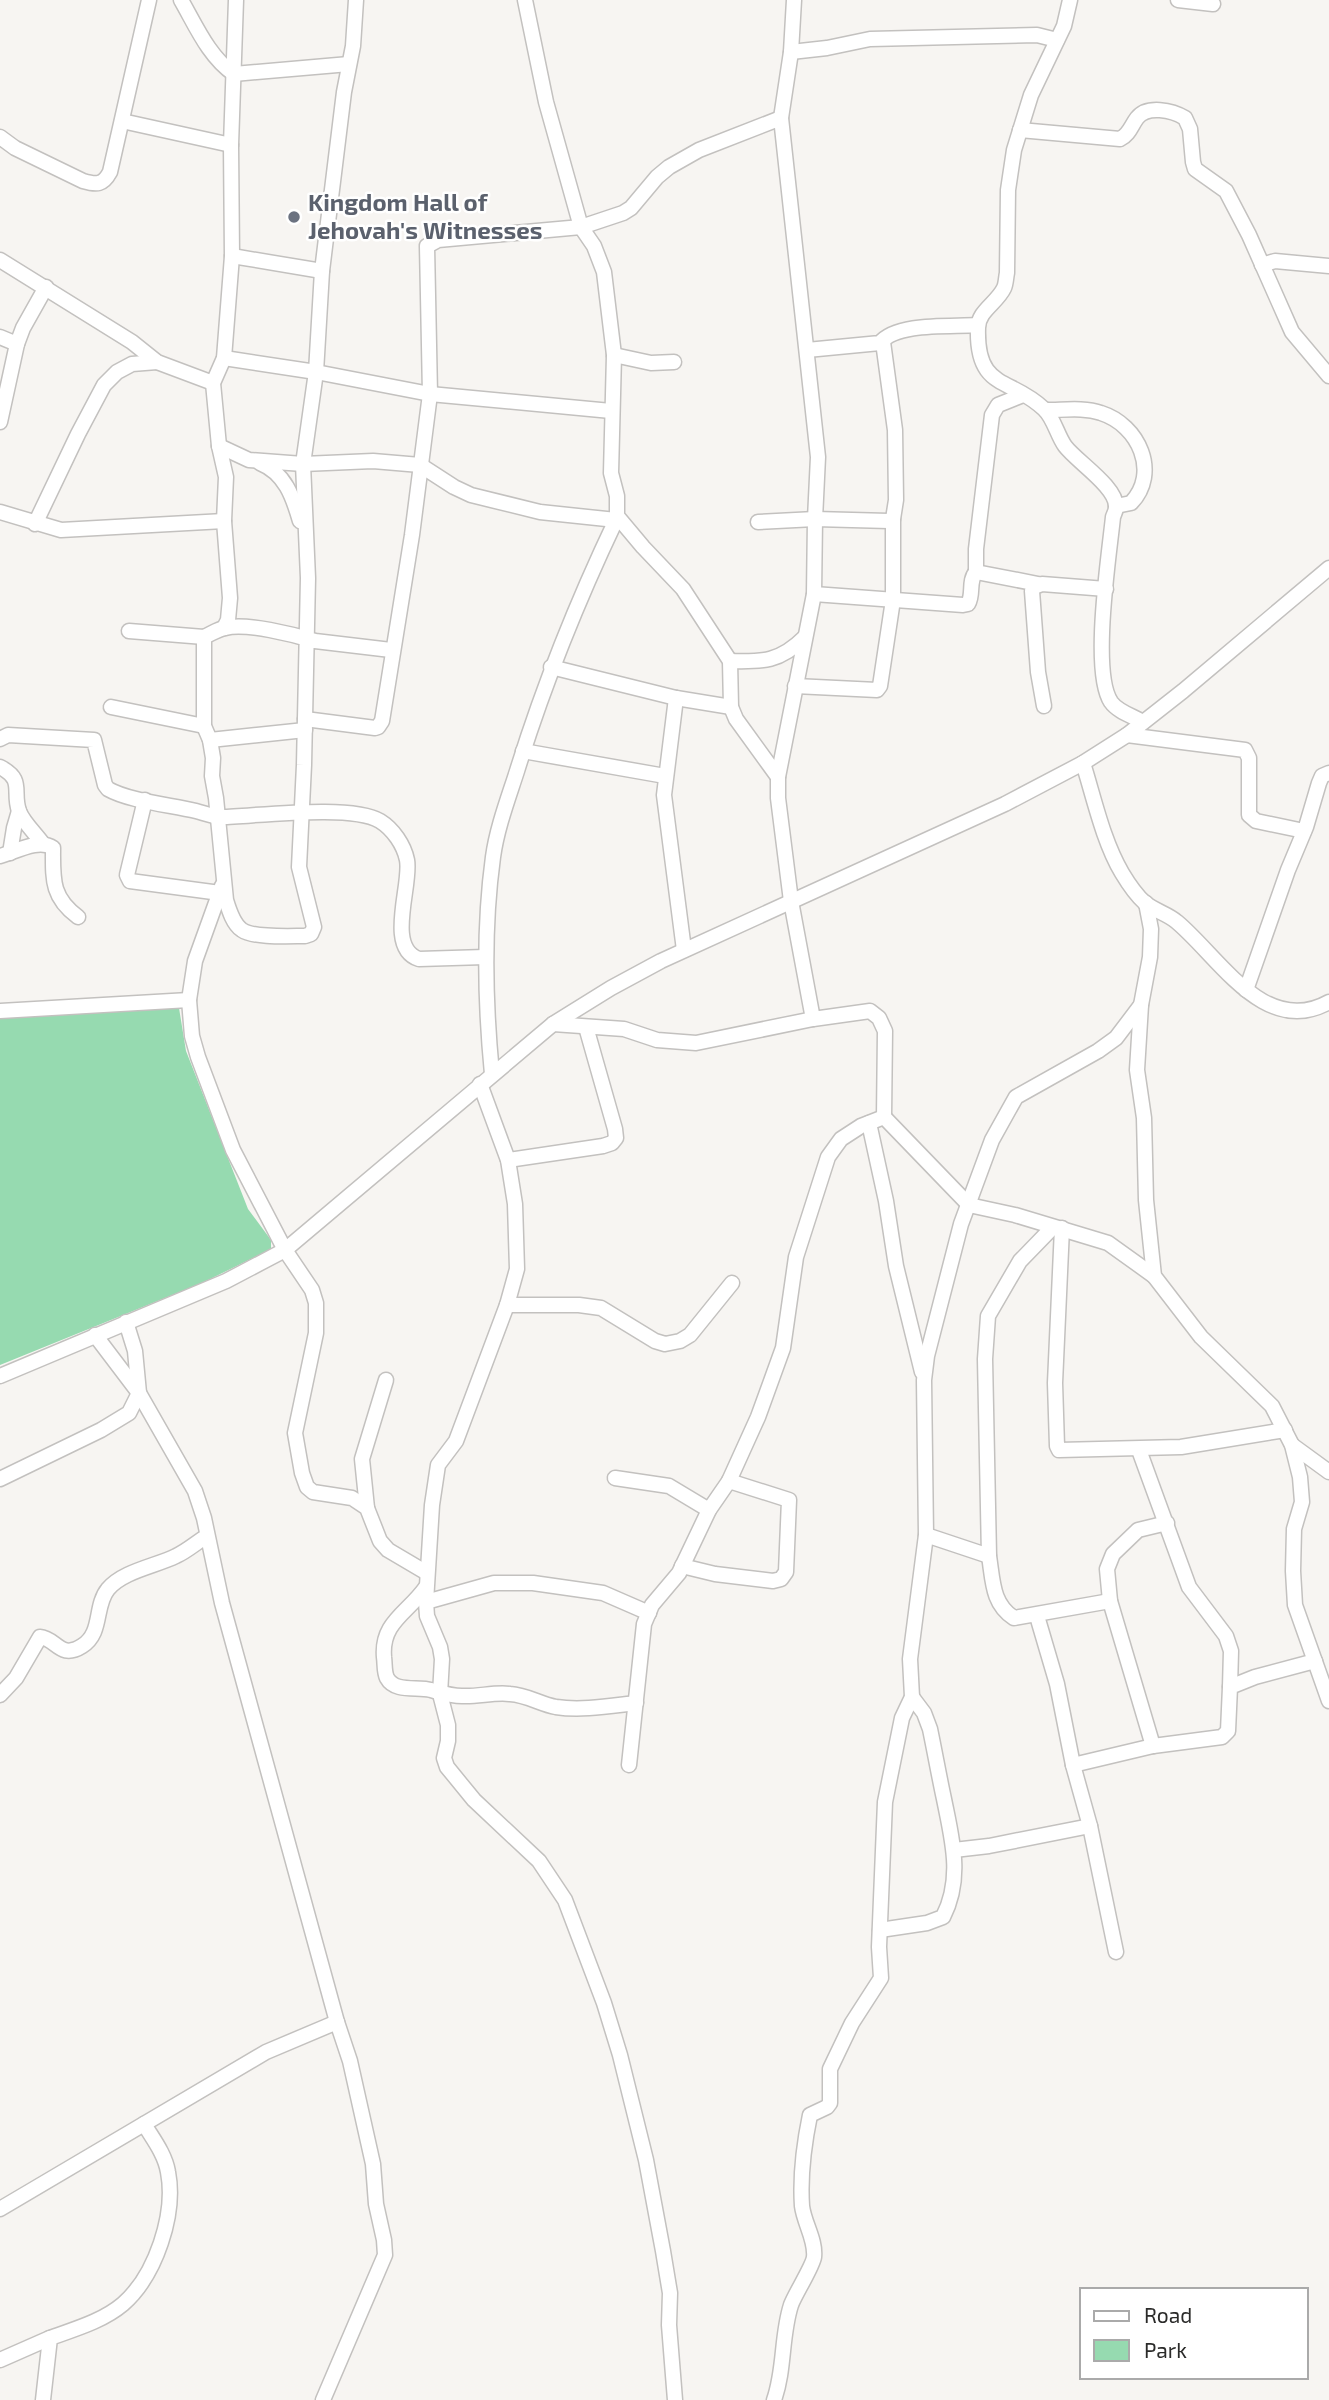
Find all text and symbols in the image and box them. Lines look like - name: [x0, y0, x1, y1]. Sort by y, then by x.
- place label: Kingdom Hall of Jehovah's Witnesses: [308, 187, 543, 244]
- marker: Kingdom Hall of Jehovah's Witnesses: [286, 209, 302, 225]
- legend: [1080, 2288, 1308, 2379]
- text: Road: [1144, 2302, 1192, 2327]
- text: Park: [1144, 2337, 1187, 2362]

